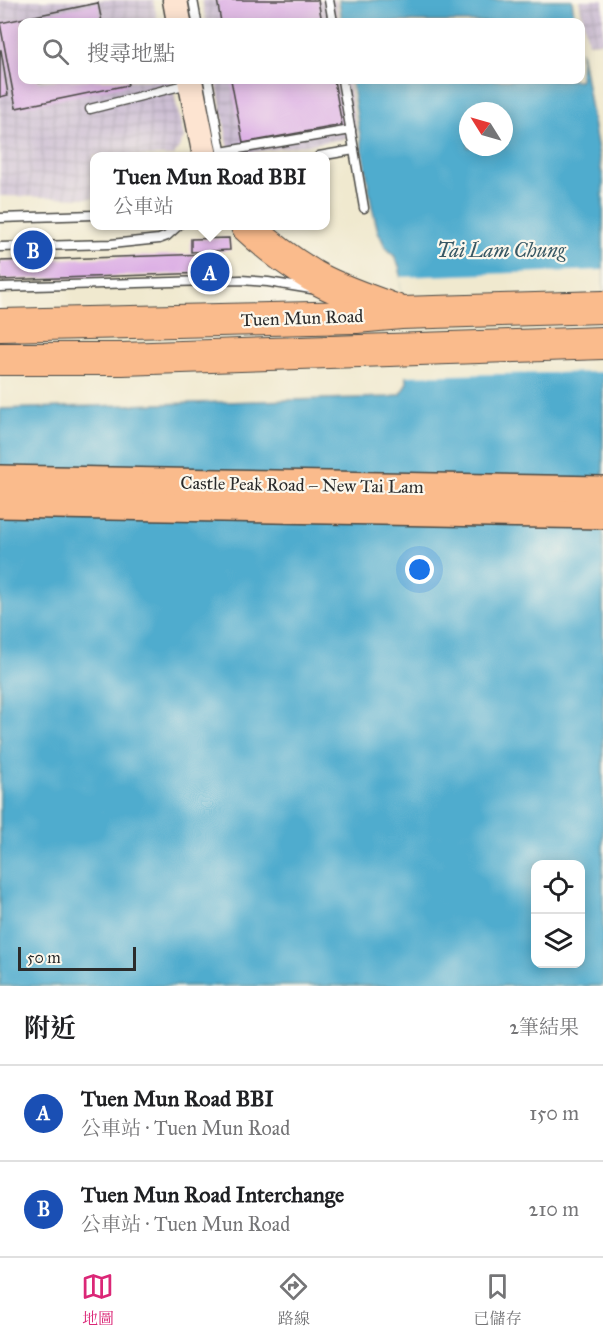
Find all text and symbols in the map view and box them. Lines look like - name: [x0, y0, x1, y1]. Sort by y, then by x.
- search box: [18, 18, 585, 84]
- icon: search: [39, 35, 72, 68]
- text: 搜尋地點: [87, 40, 175, 67]
- north arrow: [459, 102, 513, 156]
- popup: [90, 152, 330, 230]
- text: Tuen Mun Road BBI: [114, 163, 306, 190]
- text: 公車站: [114, 194, 174, 218]
- pin: B: [14, 228, 52, 272]
- water label: Tai Lam Chung: [437, 238, 567, 262]
- pin: A: [190, 250, 230, 294]
- street label: Tuen Mun Road: [240, 305, 364, 331]
- street label: Castle Peak Road – New Tai Lam: [180, 472, 424, 498]
- your location: [405, 555, 434, 584]
- map controls: [531, 860, 585, 968]
- button: locate: [531, 860, 585, 914]
- button: layers: [531, 914, 585, 968]
- scale bar: [18, 944, 136, 972]
- text: 50 m: [27, 948, 61, 967]
- text: 附近: [24, 1012, 76, 1044]
- text: 2筆結果: [509, 1015, 579, 1039]
- text: Tuen Mun Road BBI: [81, 1085, 274, 1112]
- text: A: [37, 1101, 50, 1125]
- text: 150 m: [529, 1101, 579, 1125]
- text: 公車站 · Tuen Mun Road: [81, 1116, 290, 1140]
- text: Tuen Mun Road Interchange: [81, 1181, 344, 1208]
- text: B: [37, 1197, 50, 1221]
- text: 210 m: [529, 1197, 579, 1221]
- text: 公車站 · Tuen Mun Road: [81, 1212, 290, 1236]
- tab: 地圖: [81, 1270, 114, 1329]
- tab: 路線: [277, 1270, 310, 1329]
- tab: 已儲存: [473, 1270, 521, 1329]

